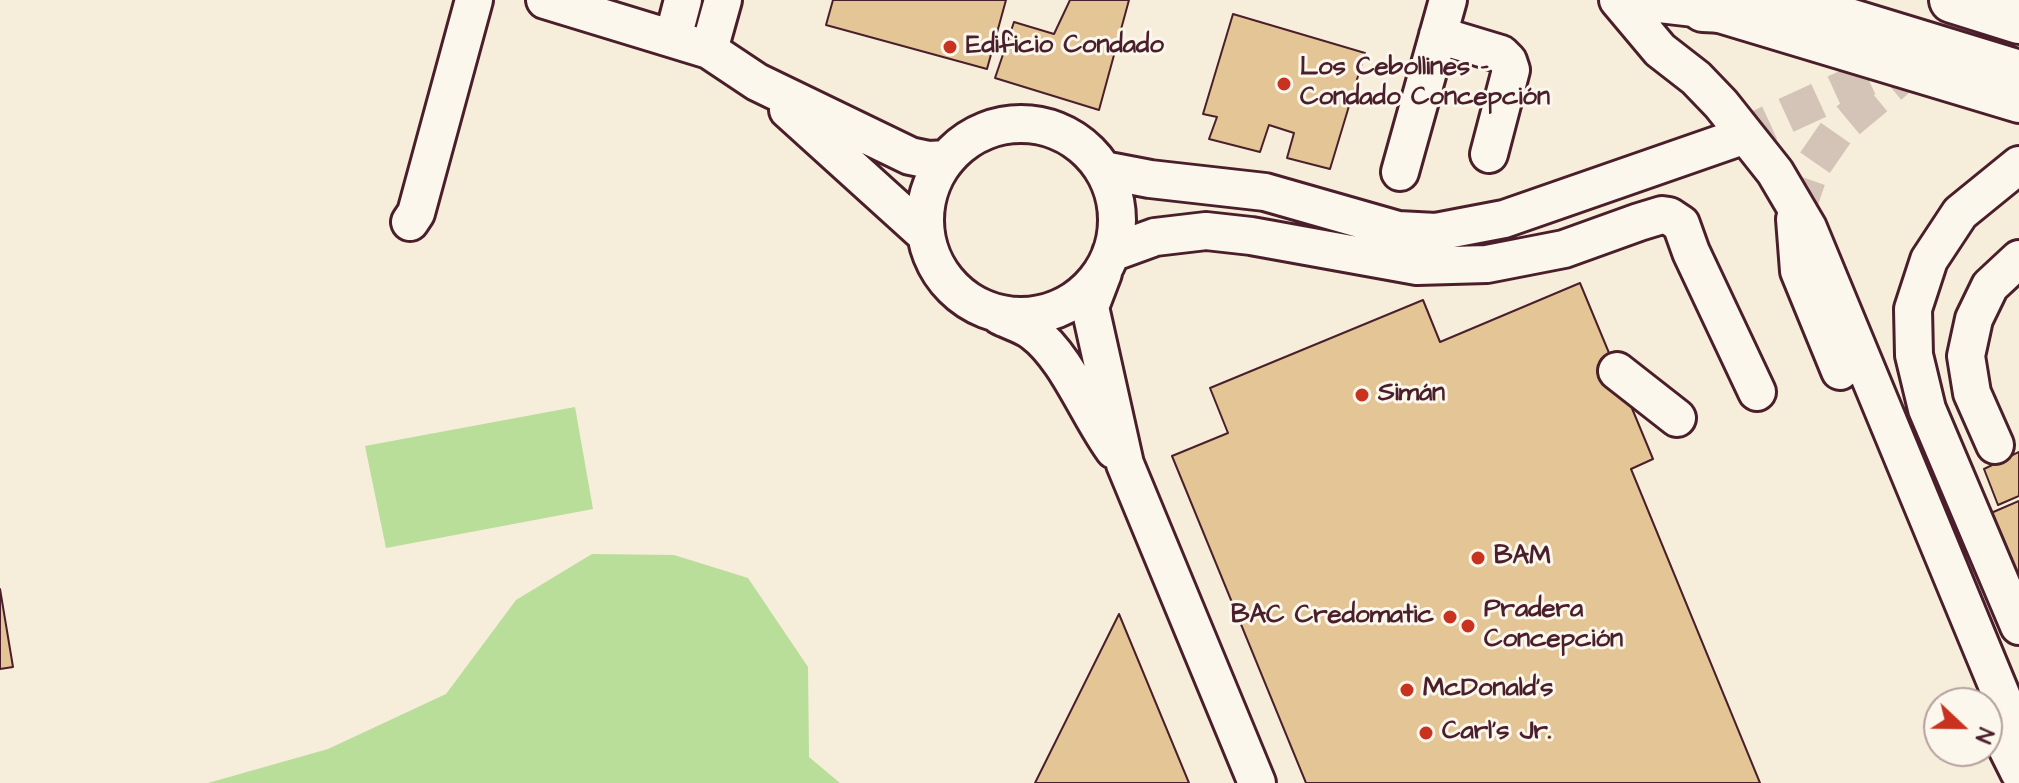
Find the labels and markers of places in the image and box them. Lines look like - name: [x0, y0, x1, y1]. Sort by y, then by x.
- place label: Edificio Condado: [966, 31, 1164, 63]
- marker: Edificio Condado: [941, 38, 959, 56]
- place label: Los Cebollines - Condado Concepción: [1300, 53, 1550, 114]
- marker: Los Cebollines - Condado Concepción: [1275, 75, 1293, 93]
- place label: Simán: [1378, 379, 1445, 411]
- marker: Simán: [1353, 386, 1371, 404]
- place label: BAM: [1494, 542, 1551, 574]
- marker: BAM: [1469, 549, 1487, 567]
- place label: Pradera Concepción: [1484, 595, 1623, 656]
- place label: BAC Credomatic: [1231, 601, 1434, 633]
- marker: BAC Credomatic: [1441, 608, 1459, 626]
- marker: Pradera Concepción: [1459, 617, 1477, 635]
- place label: McDonald's: [1423, 674, 1553, 706]
- marker: McDonald's: [1398, 681, 1416, 699]
- place label: Carl's Jr.: [1442, 717, 1552, 749]
- marker: Carl's Jr.: [1417, 724, 1435, 742]

